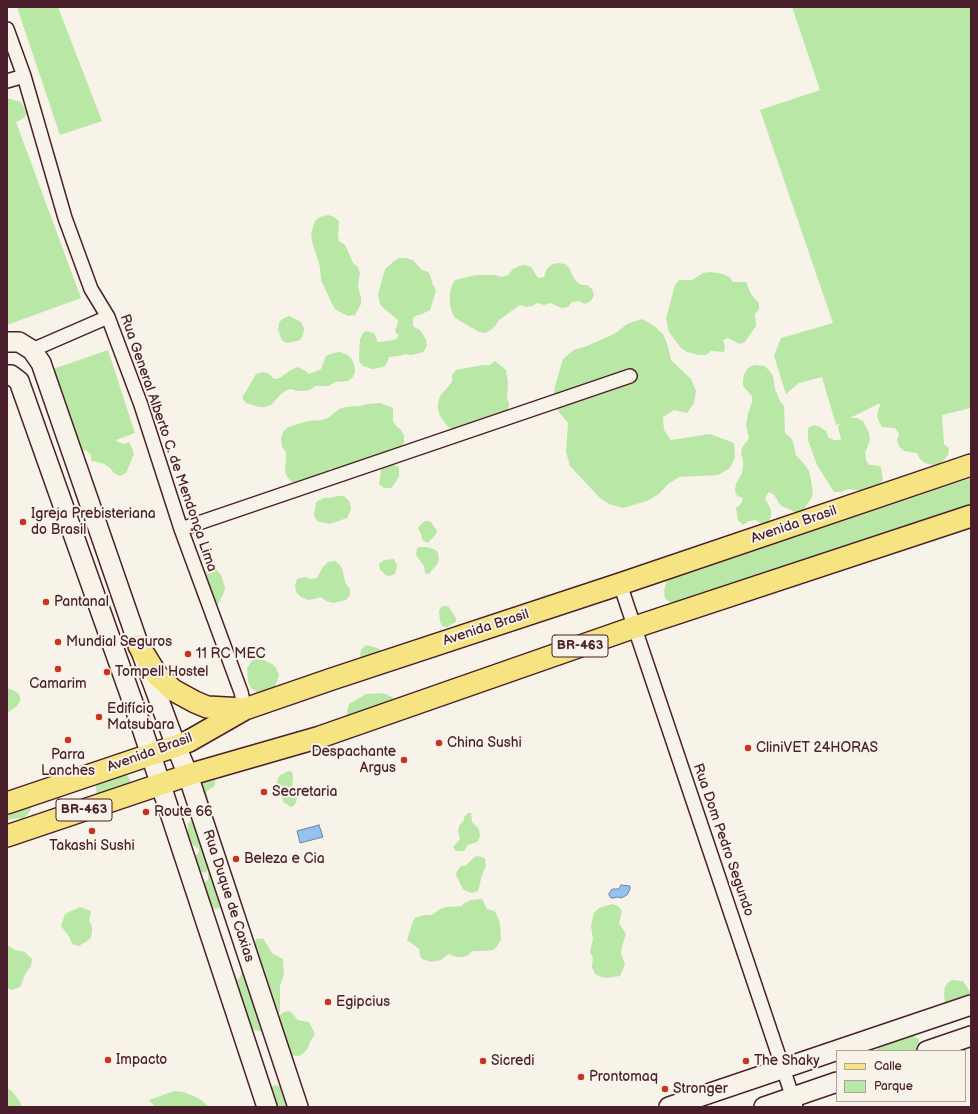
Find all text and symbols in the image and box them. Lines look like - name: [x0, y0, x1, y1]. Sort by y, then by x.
- street label: Rua General Alberto C. de Mendonça Lima: [116, 312, 220, 574]
- street label: Avenida Brasil: [749, 502, 839, 548]
- place label: Igreja Prebisteriana do Brasil: [31, 506, 156, 538]
- marker: Igreja Prebisteriana do Brasil: [18, 517, 28, 527]
- place label: Pantanal: [54, 594, 109, 610]
- marker: Pantanal: [41, 597, 51, 607]
- street label: Avenida Brasil: [441, 606, 531, 650]
- place label: Mundial Seguros: [66, 634, 172, 650]
- road number: BR-463: [552, 635, 608, 657]
- marker: Mundial Seguros: [53, 637, 63, 647]
- place label: 11 RC MEC: [196, 646, 265, 662]
- marker: 11 RC MEC: [183, 649, 193, 659]
- marker: Camarim: [53, 664, 63, 674]
- place label: Tompell Hostel: [115, 664, 208, 680]
- marker: Tompell Hostel: [102, 667, 112, 677]
- place label: Camarim: [29, 676, 87, 692]
- place label: Edifício Matsubara: [107, 701, 174, 734]
- marker: Edifício Matsubara: [94, 712, 104, 722]
- street label: Avenida Brasil: [105, 730, 195, 776]
- marker: Parra Lanches: [63, 735, 73, 745]
- place label: China Sushi: [447, 735, 522, 751]
- marker: China Sushi: [434, 738, 444, 748]
- place label: CliniVET 24HORAS: [756, 740, 878, 756]
- marker: CliniVET 24HORAS: [743, 743, 753, 753]
- place label: Despachante Argus: [312, 744, 396, 776]
- place label: Parra Lanches: [41, 747, 95, 780]
- marker: Despachante Argus: [399, 755, 409, 765]
- street label: Rua Dom Pedro Segundo: [689, 761, 757, 919]
- place label: Secretaria: [272, 784, 337, 800]
- marker: Secretaria: [259, 787, 269, 797]
- road number: BR-463: [56, 799, 112, 821]
- place label: Route 66: [154, 804, 213, 820]
- marker: Route 66: [141, 807, 151, 817]
- marker: Takashi Sushi: [87, 826, 97, 836]
- street label: Rua Duque de Caxias: [199, 828, 257, 964]
- place label: Takashi Sushi: [49, 838, 135, 854]
- place label: Beleza e Cia: [244, 851, 325, 867]
- marker: Beleza e Cia: [231, 854, 241, 864]
- place label: Egipcius: [336, 994, 390, 1010]
- marker: Egipcius: [323, 997, 333, 1007]
- legend: [836, 1050, 966, 1102]
- place label: Impacto: [116, 1052, 167, 1068]
- place label: Sicredi: [491, 1053, 535, 1069]
- place label: The Shaky: [754, 1053, 819, 1069]
- marker: Impacto: [103, 1055, 113, 1065]
- marker: Sicredi: [478, 1056, 488, 1066]
- marker: The Shaky: [741, 1056, 751, 1066]
- text: Calle: [874, 1059, 902, 1074]
- place label: Prontomaq: [589, 1069, 658, 1085]
- marker: Prontomaq: [576, 1072, 586, 1082]
- text: Parque: [874, 1079, 913, 1094]
- place label: Stronger: [673, 1081, 728, 1097]
- marker: Stronger: [660, 1084, 670, 1094]

